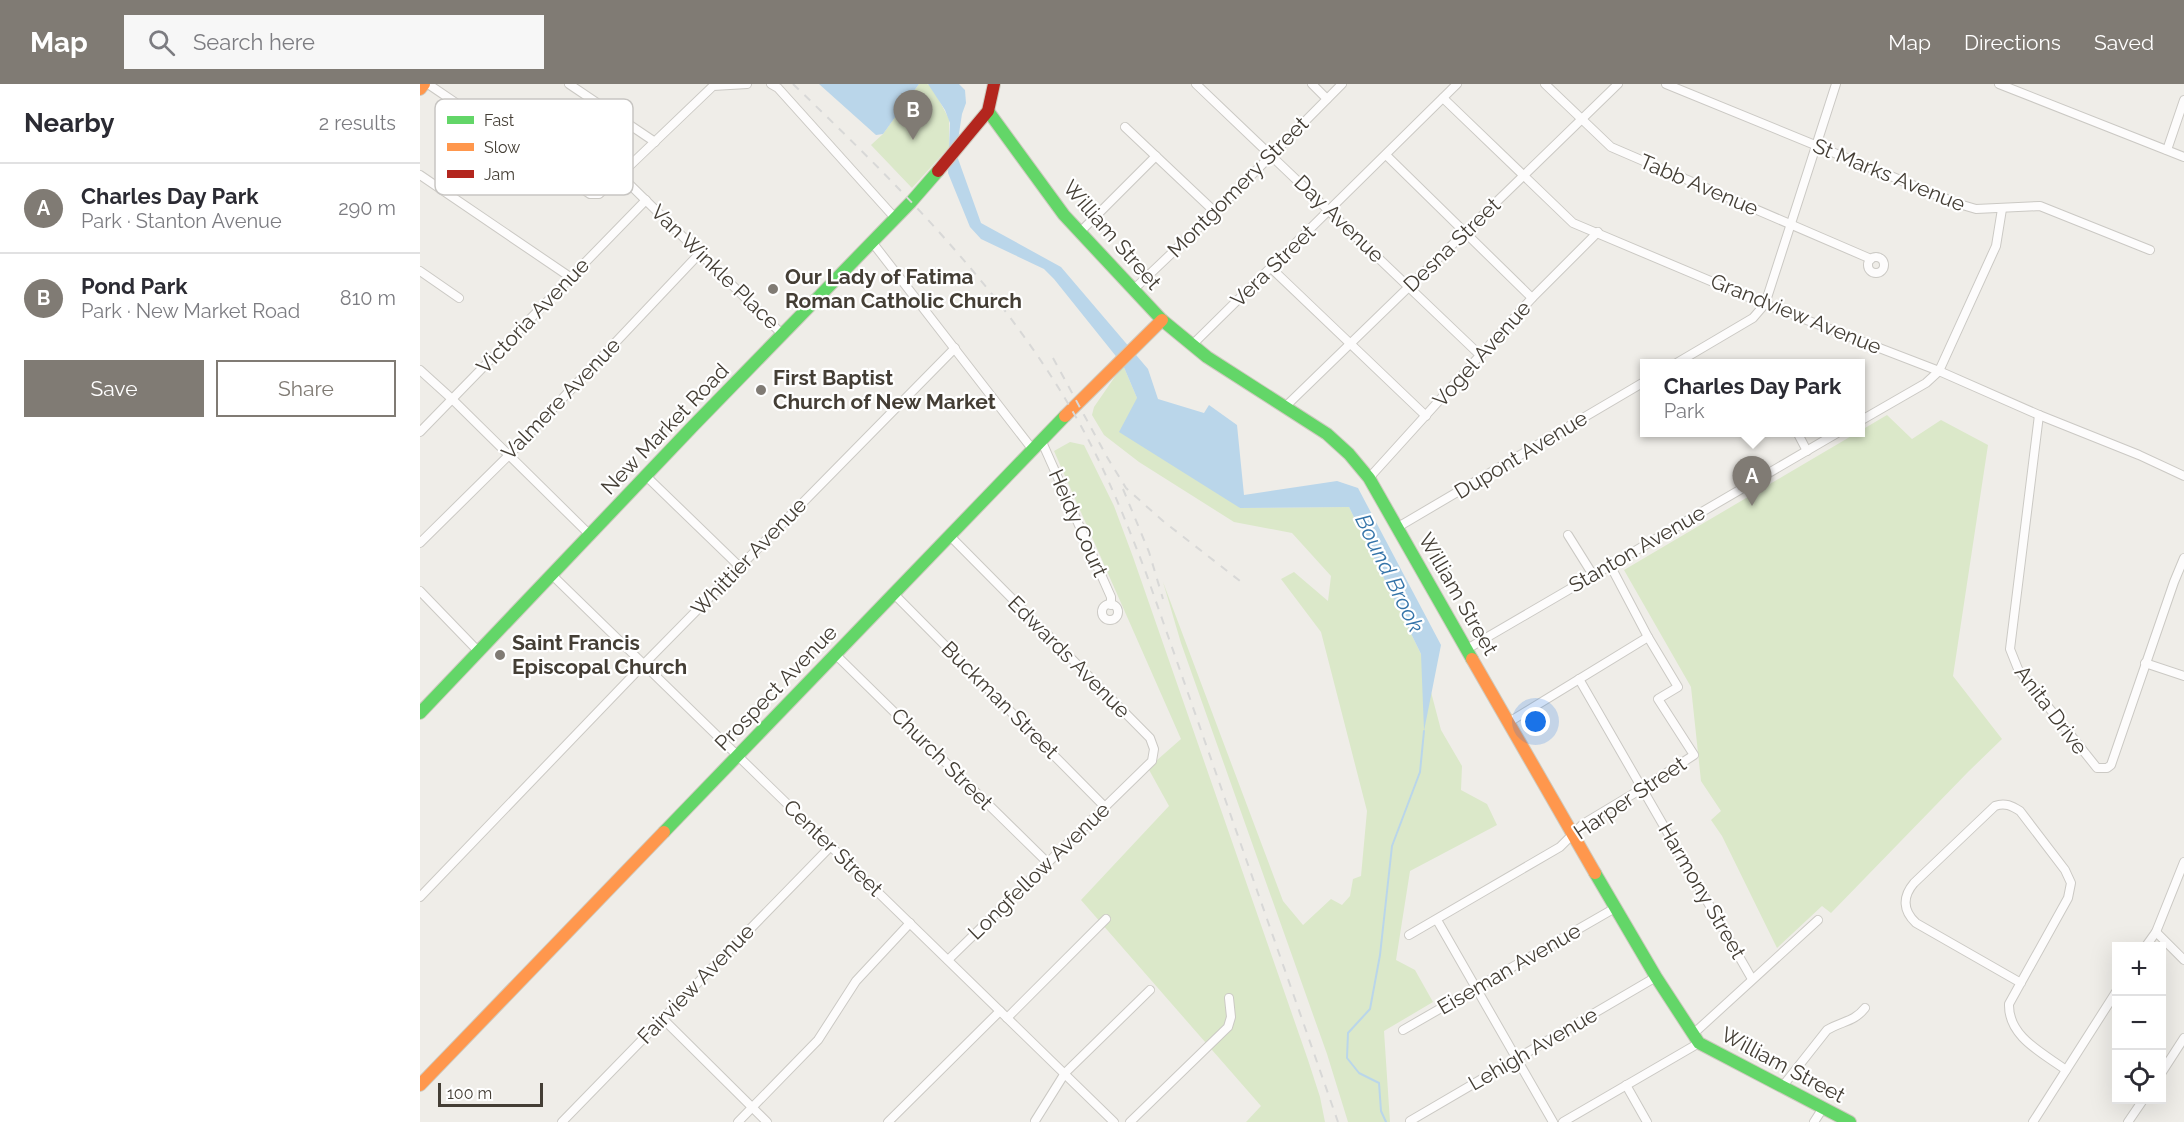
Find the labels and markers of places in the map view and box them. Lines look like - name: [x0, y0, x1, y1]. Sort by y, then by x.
- pin: B: [894, 91, 932, 140]
- place label: Our Lady of Fatima Roman Catholic Church: [785, 264, 1022, 313]
- marker: Our Lady of Fatima Roman Catholic Church: [766, 282, 780, 296]
- place label: First Baptist Church of New Market: [773, 365, 996, 414]
- marker: First Baptist Church of New Market: [754, 383, 768, 397]
- pin: A: [1732, 456, 1772, 506]
- place label: Saint Francis Episcopal Church: [512, 630, 687, 679]
- marker: Saint Francis Episcopal Church: [493, 648, 507, 662]

